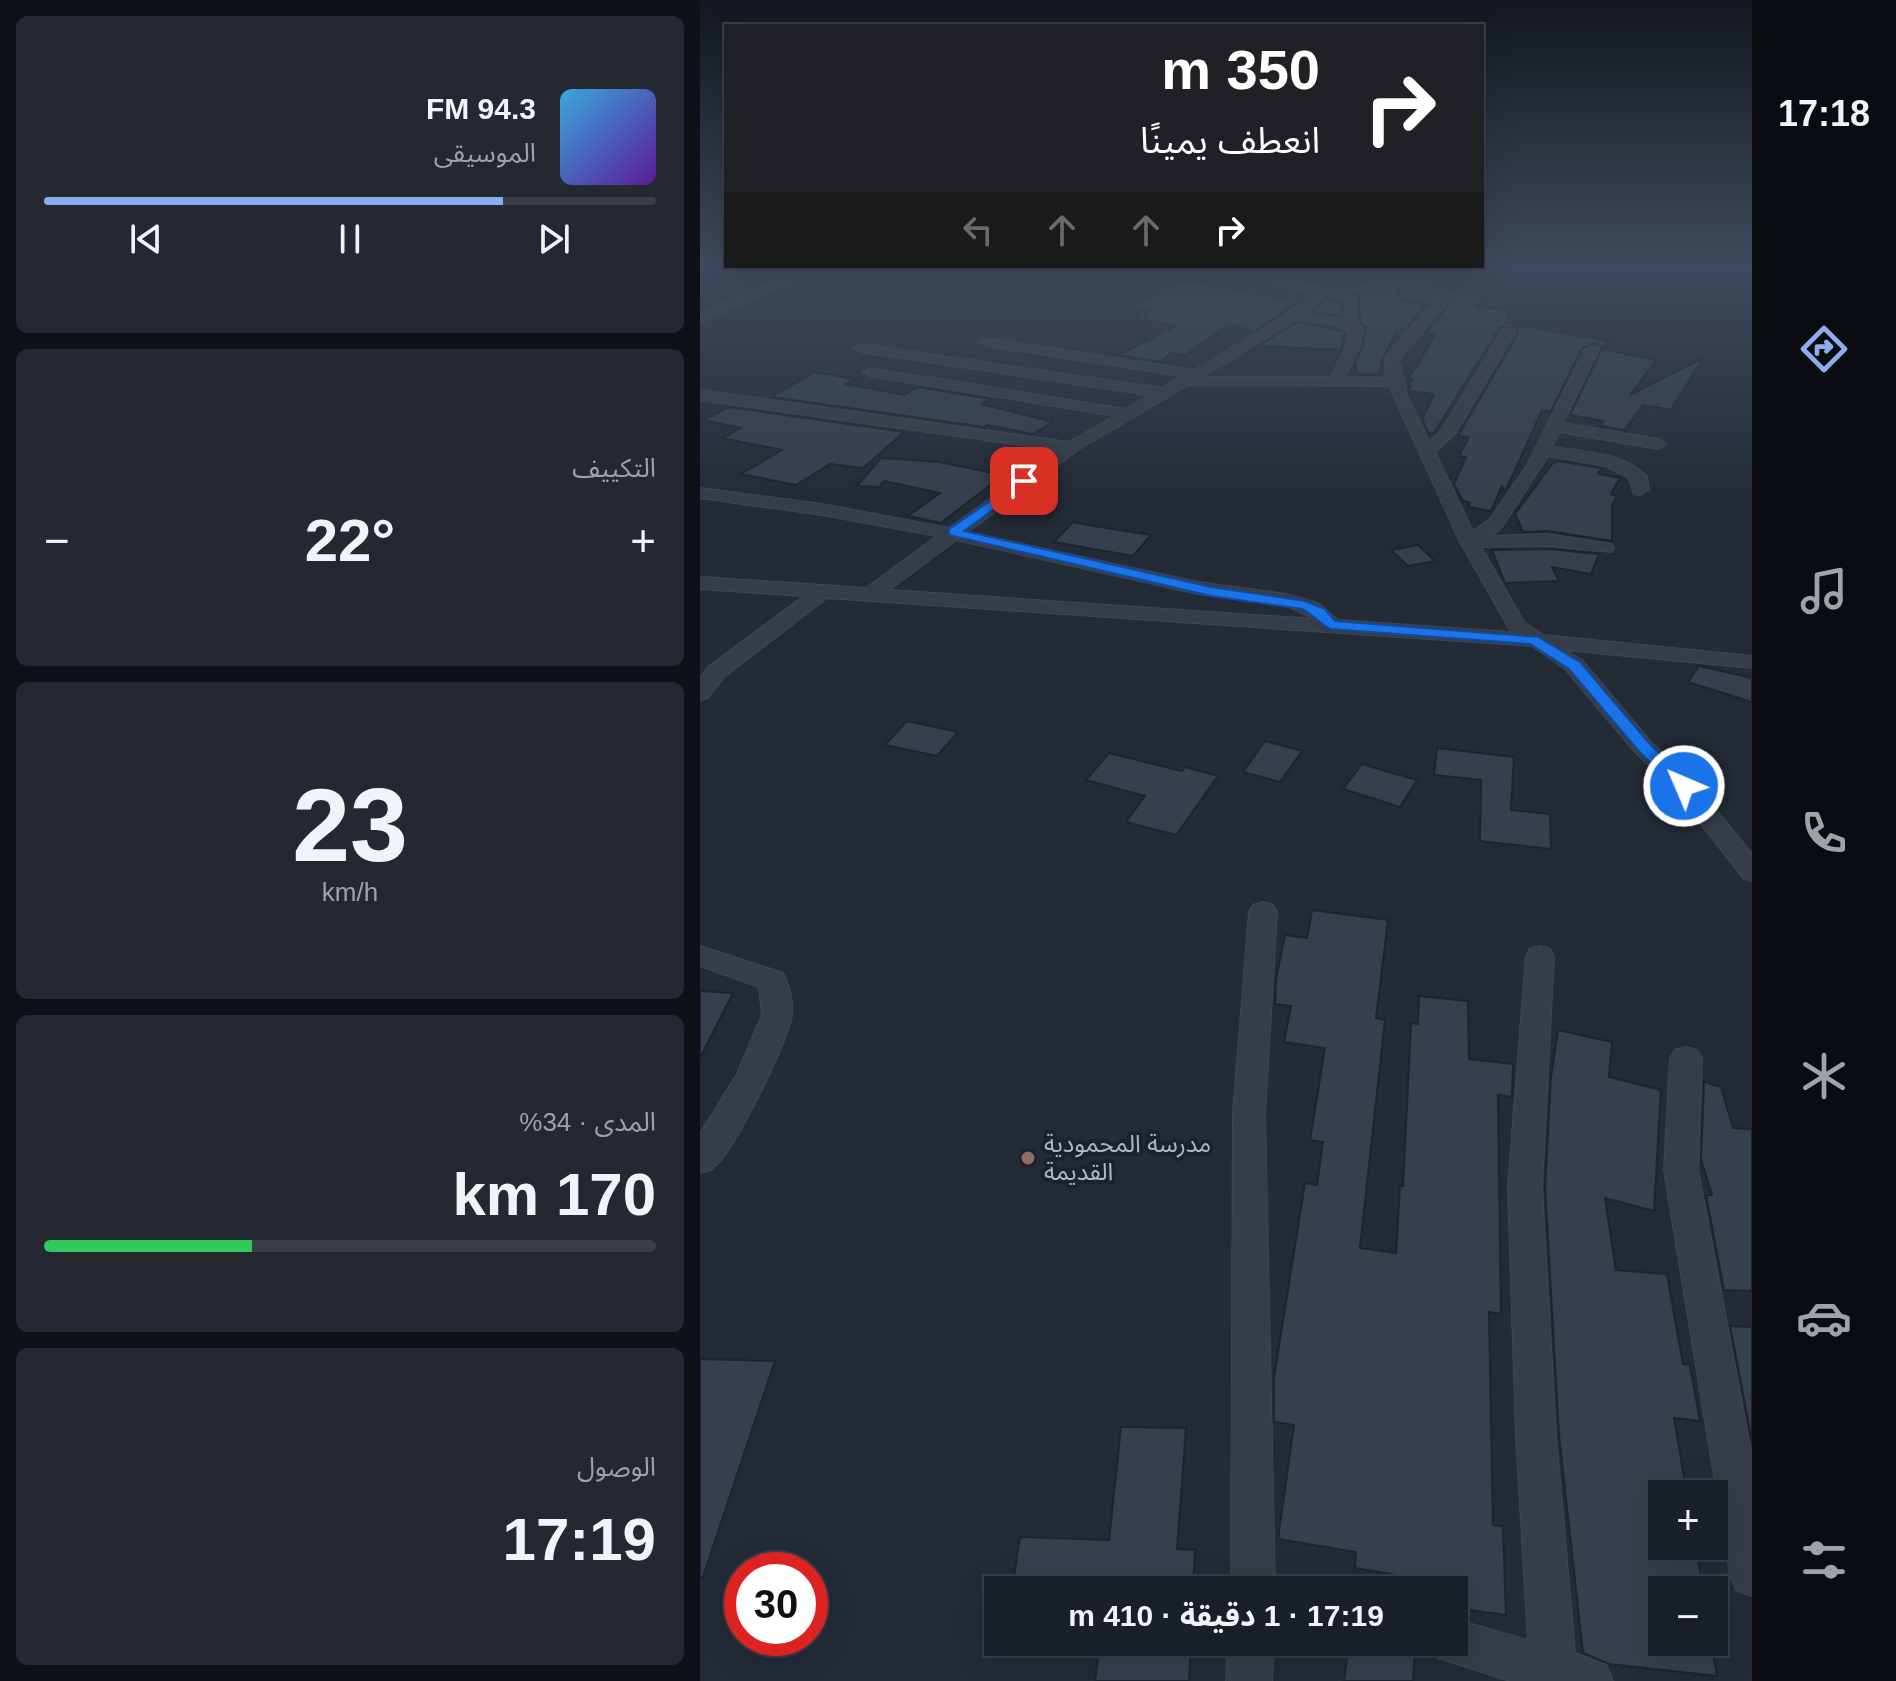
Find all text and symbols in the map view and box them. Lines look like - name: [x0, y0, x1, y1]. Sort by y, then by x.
- text: 350 m: [1161, 38, 1320, 101]
- icon: right: [1348, 56, 1452, 160]
- text: 94.3 FM: [426, 92, 536, 125]
- text: 17:18: [1778, 93, 1870, 134]
- text: انعطف يمينًا: [1140, 120, 1320, 161]
- text: الموسيقى: [434, 138, 536, 168]
- icon: left: [956, 208, 1000, 252]
- icon: ahead: [1040, 208, 1084, 252]
- icon: ahead: [1124, 208, 1168, 252]
- icon: right: [1208, 208, 1252, 252]
- icon: previous: [124, 217, 168, 261]
- icon: pause: [328, 217, 372, 261]
- icon: next: [532, 217, 576, 261]
- icon: directions: [1796, 321, 1852, 377]
- pin: [990, 447, 1058, 515]
- text: التكييف: [572, 453, 656, 483]
- icon: arrive: [1002, 459, 1046, 503]
- text: 22°: [305, 507, 395, 574]
- text: −: [44, 516, 70, 565]
- text: +: [630, 516, 656, 565]
- icon: music: [1796, 563, 1852, 619]
- position arrow: [1642, 744, 1726, 828]
- text: 23: [292, 767, 408, 883]
- icon: phone: [1796, 805, 1852, 861]
- text: km/h: [322, 877, 378, 907]
- icon: climate: [1796, 1048, 1852, 1104]
- text: المدى · 34%: [519, 1107, 656, 1137]
- place label: مدرسة المحمودية القديمة: [1044, 1130, 1211, 1185]
- marker: مدرسة المحمودية القديمة: [1019, 1149, 1037, 1167]
- text: 170 km: [453, 1161, 656, 1228]
- icon: car: [1796, 1290, 1852, 1346]
- text: الوصول: [577, 1452, 656, 1482]
- map controls: [1648, 1480, 1728, 1656]
- button: +: [1648, 1480, 1728, 1560]
- text: 17:19: [503, 1506, 656, 1573]
- icon: filters: [1796, 1532, 1852, 1588]
- speed limit sign: 30: [724, 1552, 828, 1656]
- button: −: [1648, 1576, 1728, 1656]
- text: 17:19 · 1 دقيقة · 410 m: [1068, 1599, 1384, 1632]

